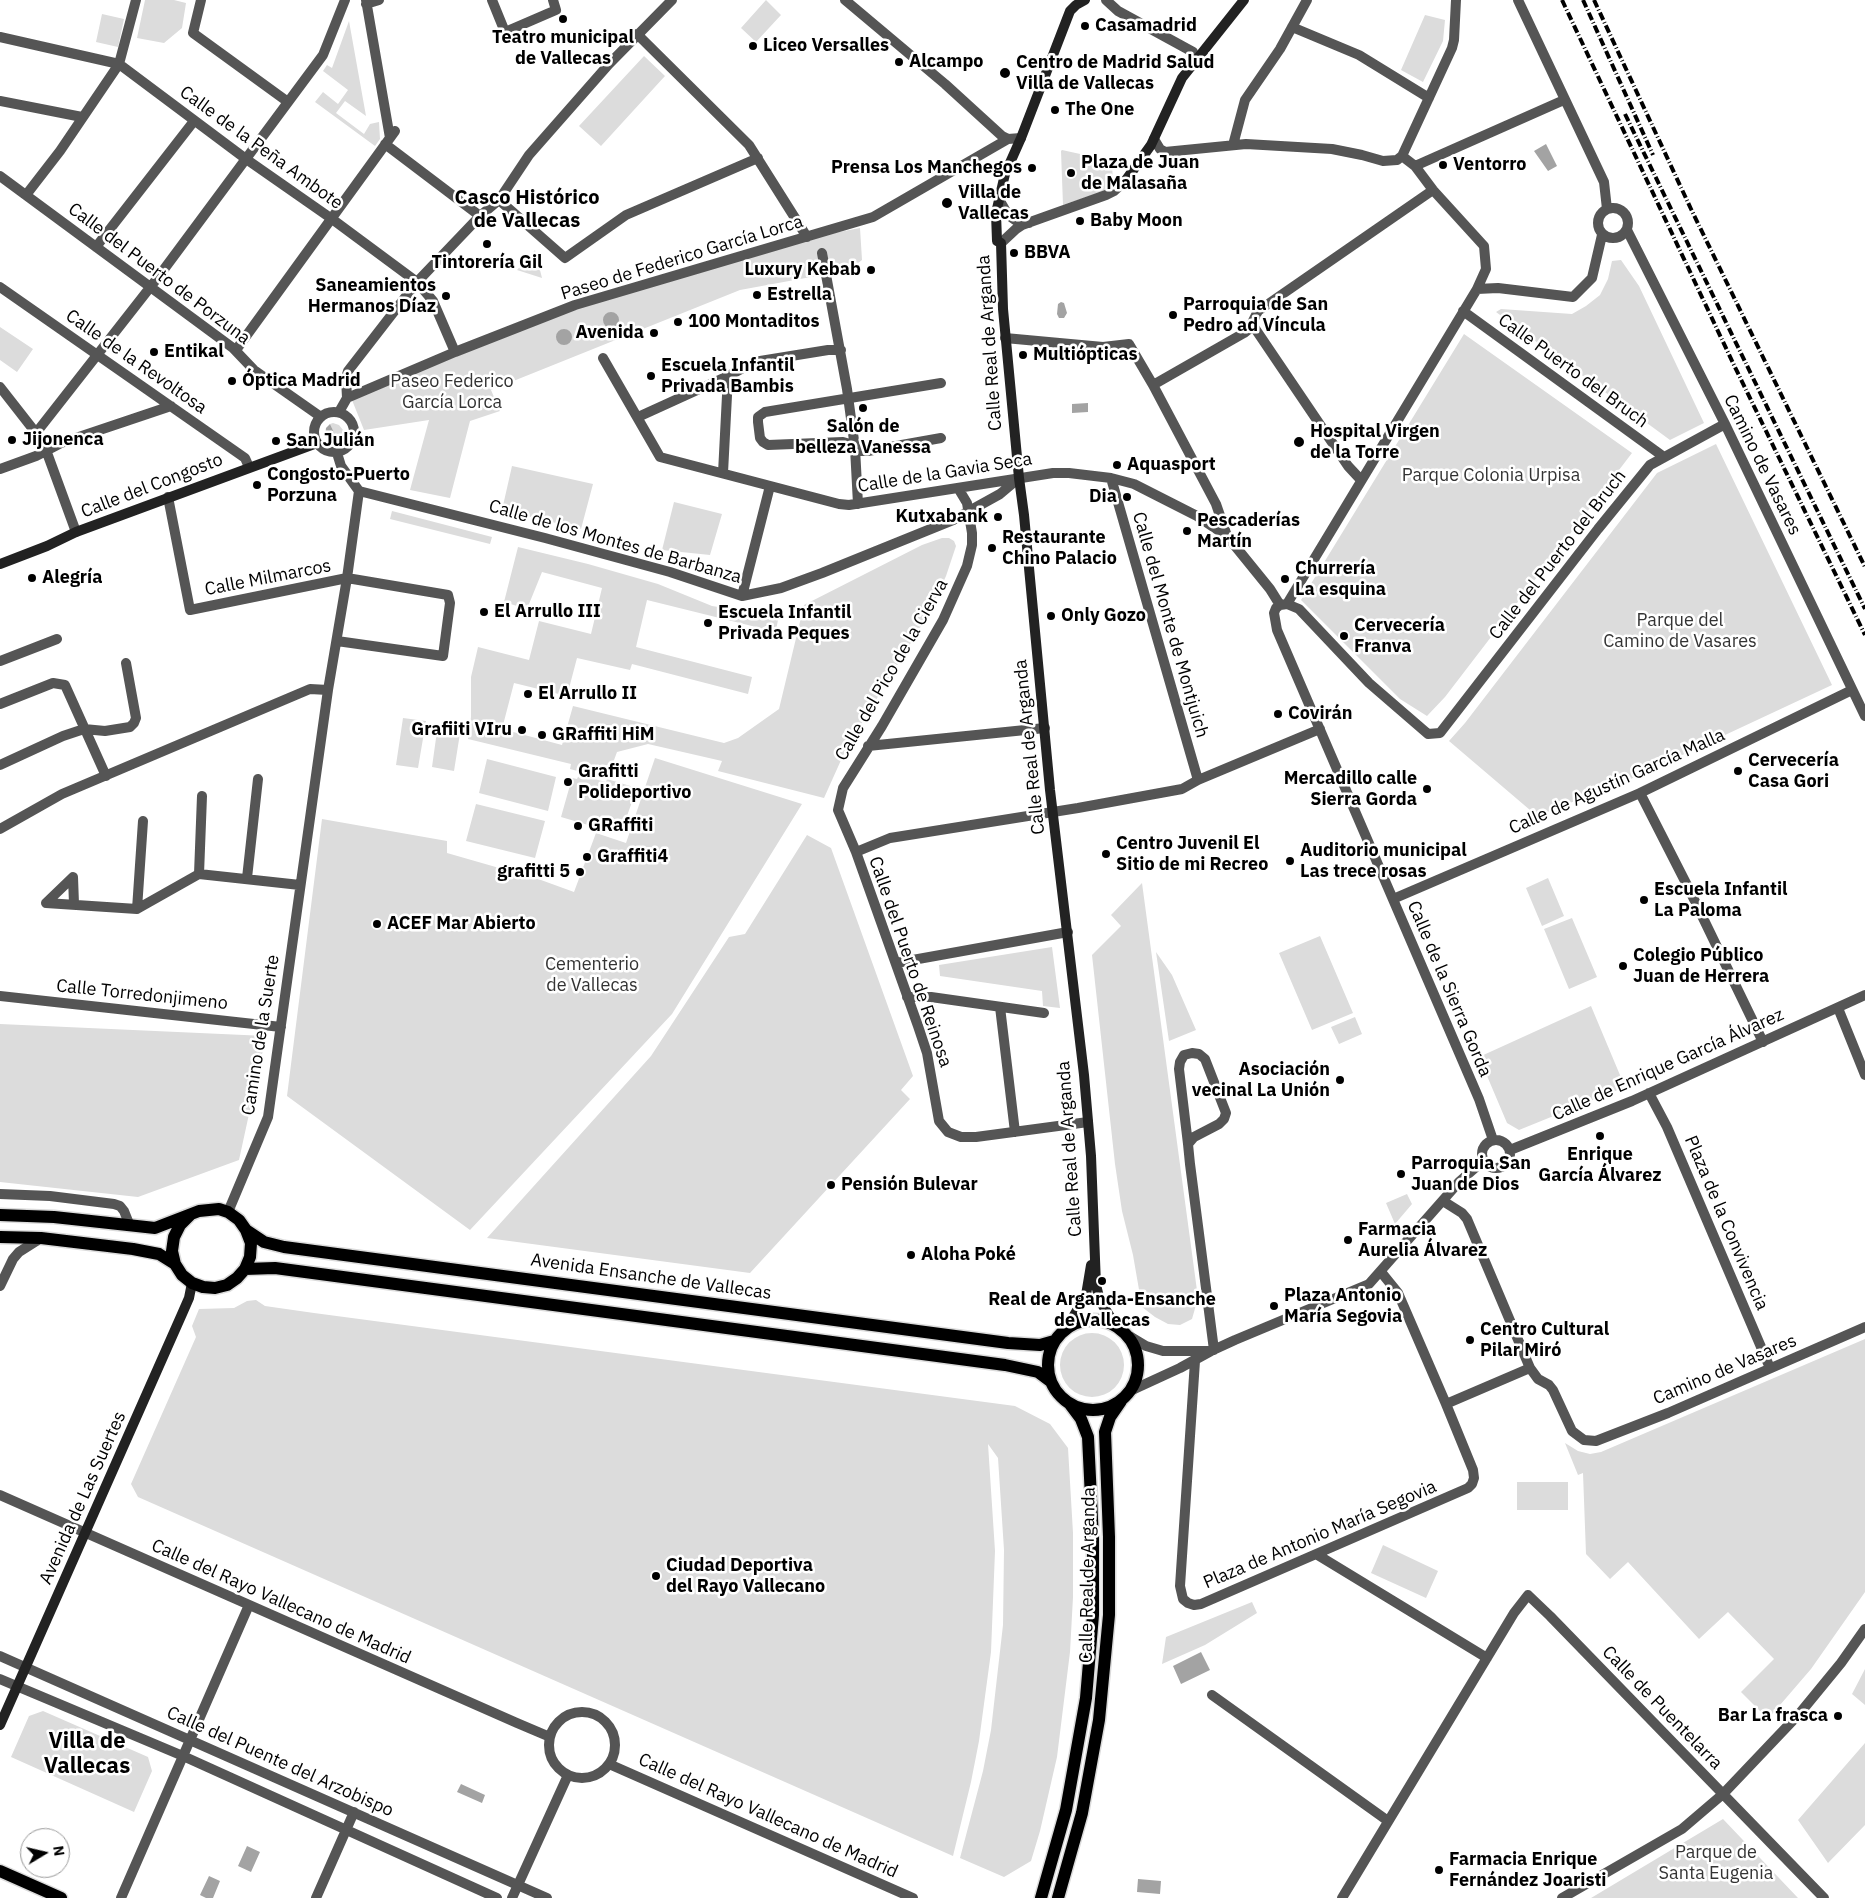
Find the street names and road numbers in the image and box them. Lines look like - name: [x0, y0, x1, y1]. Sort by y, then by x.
- street label: Calle de la Peña Ambote: [175, 82, 347, 214]
- street label: Calle del Puerto de Porzuna: [64, 198, 254, 350]
- street label: Paseo de Federico García Lorca: [558, 211, 806, 305]
- street label: Calle Real de Arganda: [973, 254, 1007, 432]
- street label: Calle de la Revoltosa: [61, 305, 211, 419]
- street label: Calle Puerto del Bruch: [1494, 309, 1652, 433]
- street label: Camino de Vasares: [1719, 391, 1805, 539]
- street label: Calle del Congosto: [78, 449, 226, 523]
- street label: Calle de la Gavia Seca: [856, 449, 1034, 497]
- street label: Calle del Puerto del Bruch: [1485, 466, 1631, 644]
- street label: Calle de los Montes de Barbanza: [486, 496, 744, 588]
- street label: Calle del Monte de Montjuich: [1127, 510, 1213, 740]
- street label: Calle Milmarcos: [203, 555, 333, 601]
- street label: Calle del Pico de la Cierva: [831, 575, 953, 765]
- street label: Calle Real de Arganda: [1010, 658, 1050, 836]
- street label: Calle de Agustín García Malla: [1506, 725, 1728, 839]
- street label: Calle del Puerto de Reinosa: [864, 854, 956, 1070]
- street label: Calle de la Sierra Gorda: [1402, 898, 1496, 1080]
- street label: Camino de la Suerte: [238, 953, 284, 1117]
- street label: Calle Torredonjimeno: [55, 975, 229, 1015]
- street label: Calle de Enrique García Álvarez: [1549, 1004, 1787, 1126]
- street label: Calle Real de Arganda: [1053, 1060, 1087, 1238]
- street label: Plaza de la Convivencia: [1679, 1132, 1773, 1314]
- street label: Avenida Ensanche de Vallecas: [529, 1249, 773, 1305]
- street label: Camino de Vasares: [1650, 1330, 1800, 1410]
- street label: Avenida de Las Suertes: [35, 1408, 131, 1588]
- street label: Plaza de Antonio María Segovia: [1200, 1476, 1440, 1594]
- street label: Calle Real de Arganda: [1076, 1487, 1100, 1663]
- street label: Calle del Rayo Vallecano de Madrid: [148, 1535, 414, 1669]
- street label: Calle de Puentelarra: [1597, 1642, 1727, 1774]
- street label: Calle del Puente del Arzobispo: [163, 1702, 397, 1822]
- street label: Calle del Rayo Vallecano de Madrid: [635, 1749, 901, 1883]

